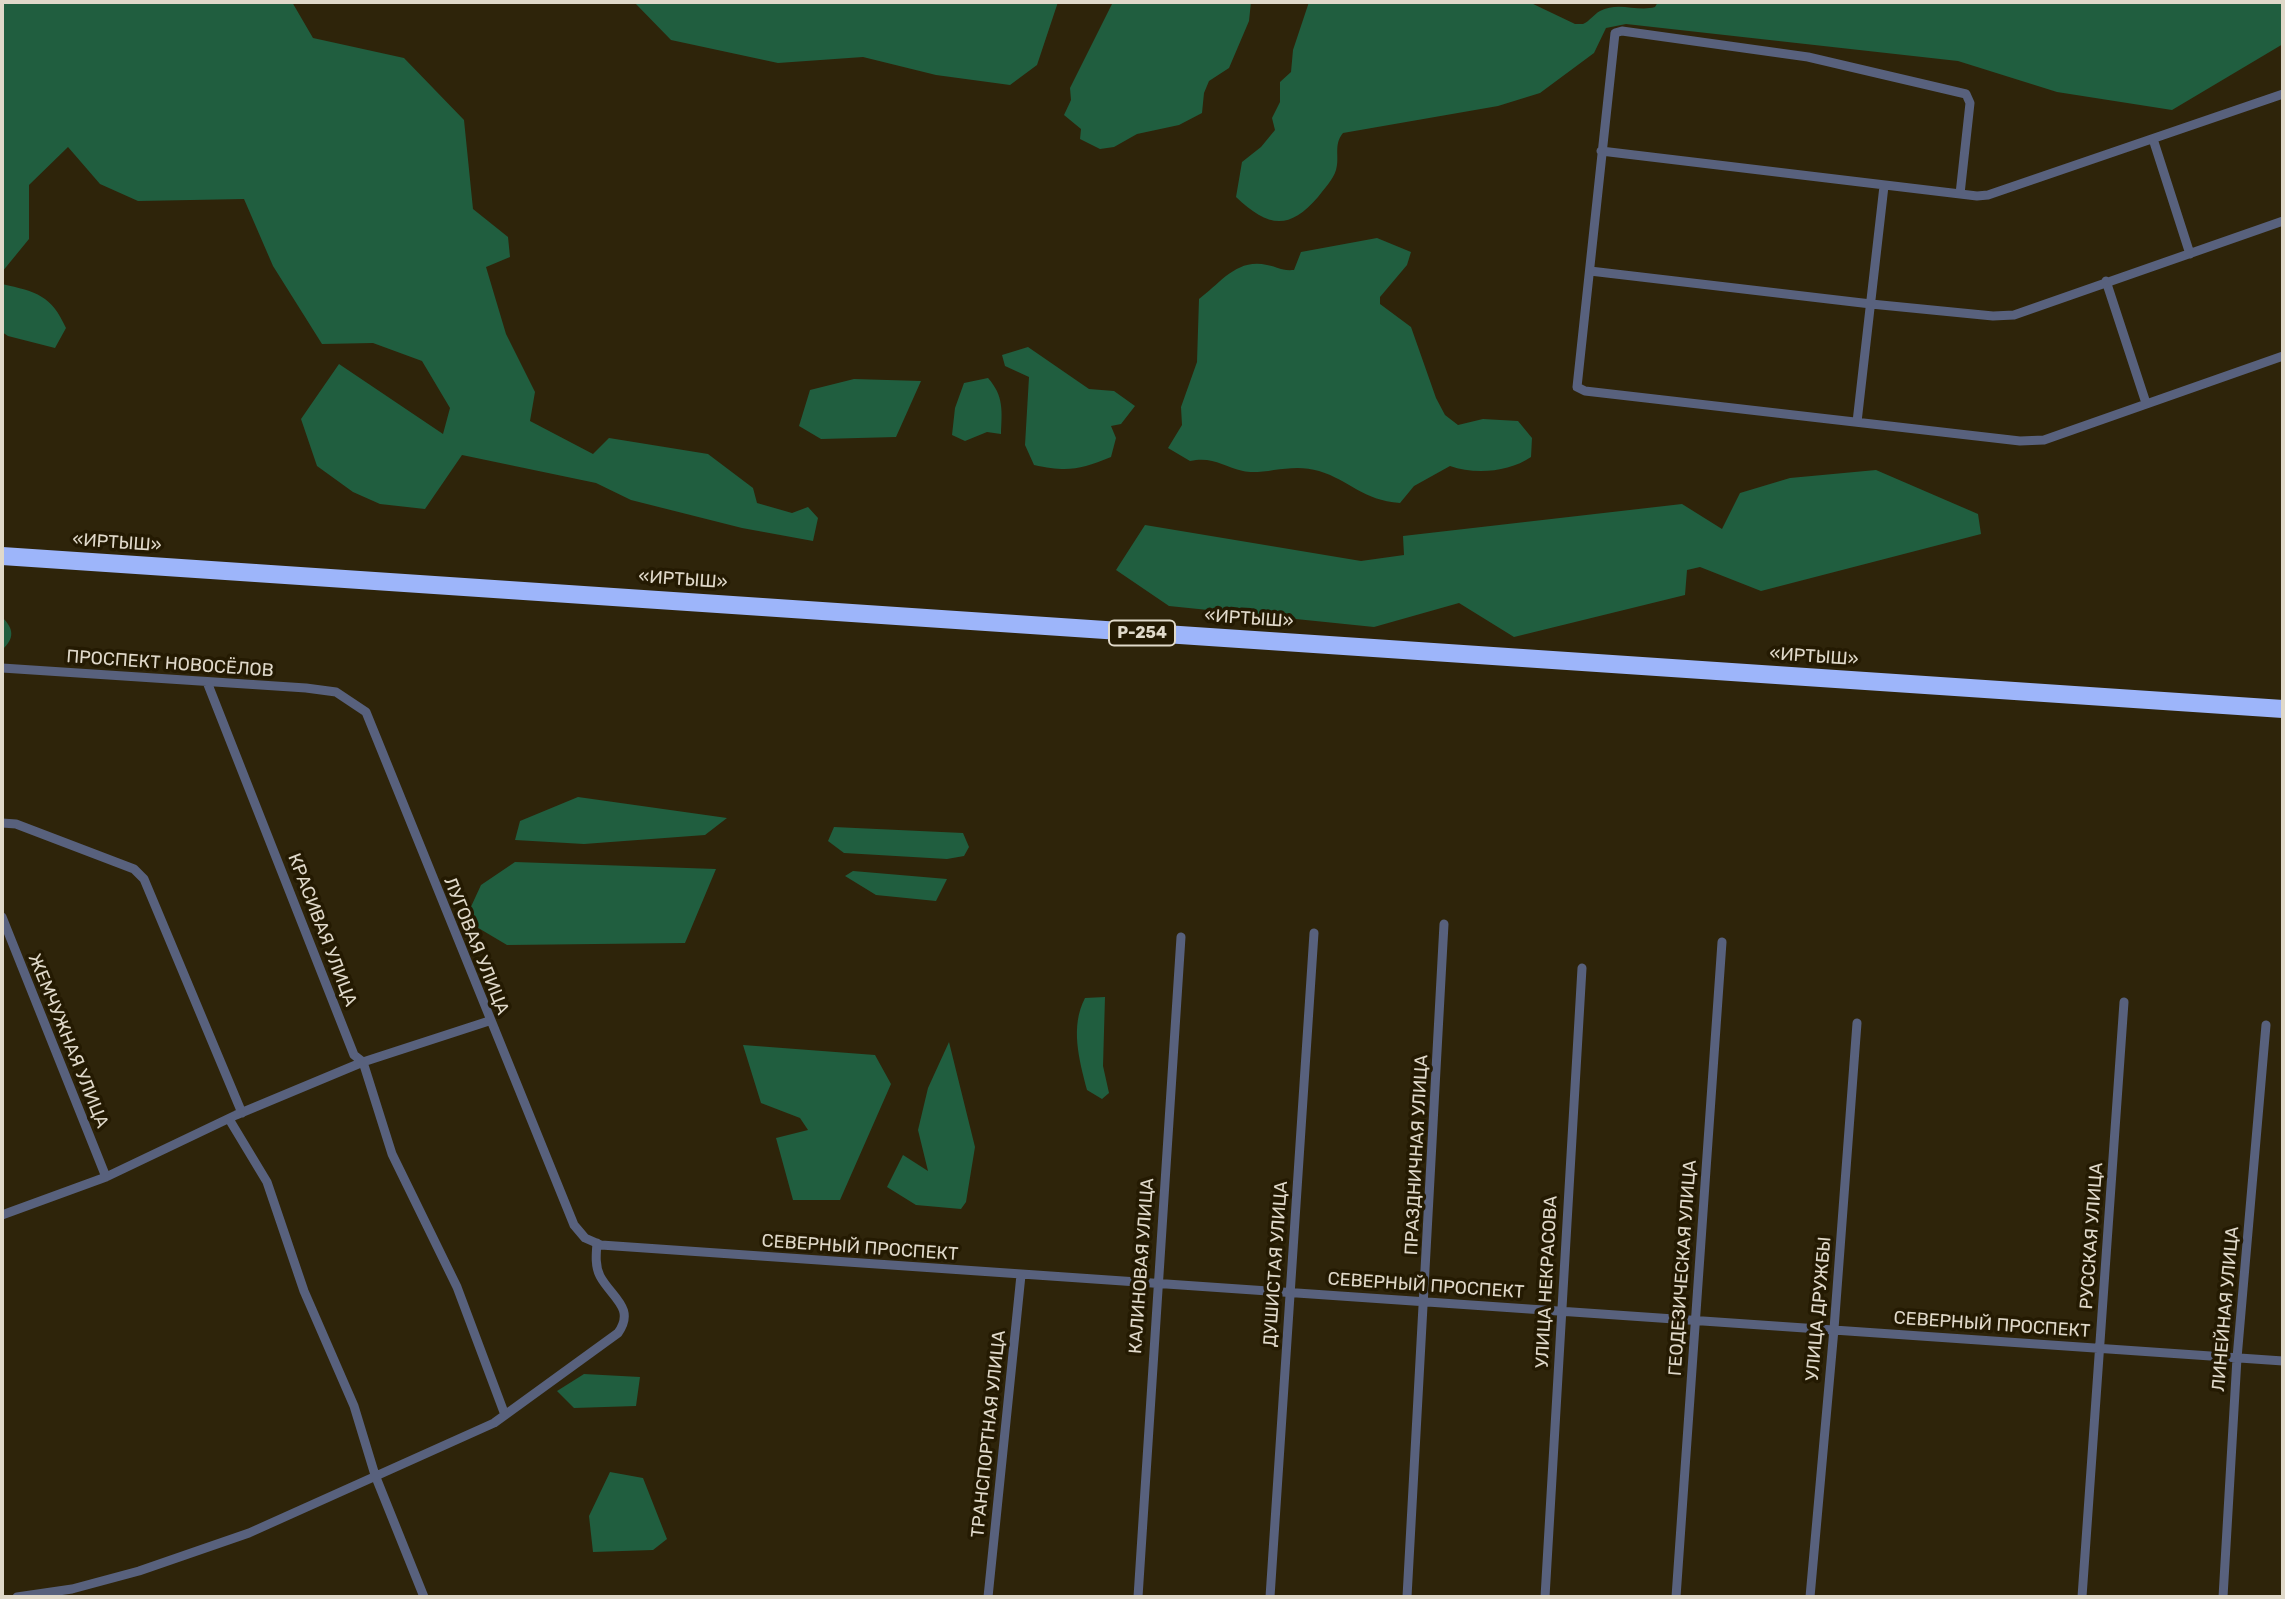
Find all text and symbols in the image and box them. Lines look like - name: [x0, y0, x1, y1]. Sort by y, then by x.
- street label: «ИРТЫШ»: [72, 529, 162, 557]
- street label: «ИРТЫШ»: [638, 566, 728, 594]
- street label: «ИРТЫШ»: [1204, 605, 1294, 633]
- road number: Р-254: [1109, 620, 1175, 646]
- street label: «ИРТЫШ»: [1769, 643, 1859, 671]
- street label: ПРОСПЕКТ НОВОСЁЛОВ: [66, 646, 274, 682]
- street label: КРАСИВАЯ УЛИЦА: [283, 850, 361, 1010]
- street label: ЛУГОВАЯ УЛИЦА: [439, 874, 513, 1018]
- street label: ЖЕМЧУЖНАЯ УЛИЦА: [23, 951, 113, 1131]
- street label: ПРАЗДНИЧНАЯ УЛИЦА: [1401, 1054, 1433, 1256]
- street label: ГЕОДЕЗИЧЕСКАЯ УЛИЦА: [1665, 1159, 1701, 1377]
- street label: РУССКАЯ УЛИЦА: [2076, 1162, 2108, 1310]
- street label: КАЛИНОВАЯ УЛИЦА: [1125, 1177, 1159, 1355]
- street label: ДУШИСТАЯ УЛИЦА: [1259, 1180, 1293, 1348]
- street label: УЛИЦА НЕКРАСОВА: [1532, 1195, 1562, 1369]
- street label: ЛИНЕЙНАЯ УЛИЦА: [2208, 1226, 2244, 1392]
- street label: СЕВЕРНЫЙ ПРОСПЕКТ: [761, 1230, 959, 1266]
- street label: УЛИЦА ДРУЖБЫ: [1802, 1236, 1836, 1382]
- street label: СЕВЕРНЫЙ ПРОСПЕКТ: [1327, 1268, 1525, 1304]
- street label: СЕВЕРНЫЙ ПРОСПЕКТ: [1893, 1307, 2091, 1343]
- street label: ТРАНСПОРТНАЯ УЛИЦА: [967, 1329, 1011, 1539]

